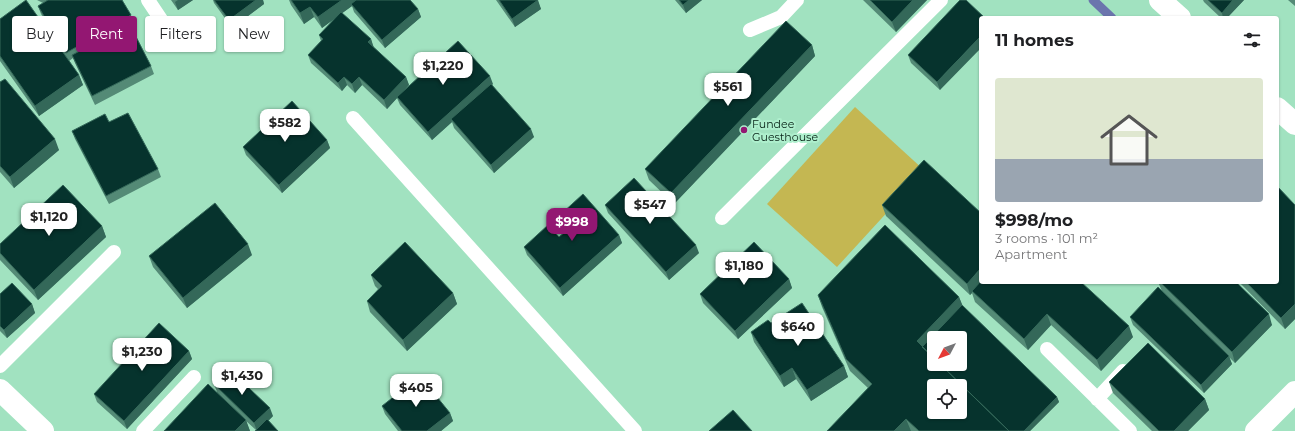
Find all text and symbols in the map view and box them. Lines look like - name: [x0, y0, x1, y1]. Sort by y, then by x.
- chip: Buy: [12, 16, 68, 52]
- chip: Rent: [76, 16, 137, 52]
- chip: Filters: [145, 16, 216, 52]
- chip: New: [224, 16, 284, 52]
- icon: filters: [1241, 29, 1263, 51]
- text: 11 homes: [995, 30, 1074, 50]
- pin: $1,220: [410, 52, 476, 86]
- text: $1,220: [423, 57, 463, 73]
- pin: $561: [704, 73, 752, 107]
- text: $561: [713, 78, 743, 94]
- icon: home: [1093, 104, 1165, 176]
- pin: $582: [261, 109, 309, 143]
- text: $582: [269, 114, 301, 130]
- place label: Fundee Guesthouse: [752, 117, 818, 144]
- marker: Fundee Guesthouse: [739, 125, 749, 135]
- pin: $547: [626, 191, 674, 225]
- text: $547: [634, 196, 666, 212]
- pin: $1,120: [16, 203, 82, 237]
- text: $1,120: [30, 208, 68, 224]
- pin: $998: [548, 208, 596, 242]
- text: $998/mo: [995, 210, 1073, 230]
- text: $998: [555, 213, 589, 229]
- text: 3 rooms · 101 m²: [995, 230, 1098, 246]
- text: Apartment: [995, 246, 1067, 262]
- pin: $1,180: [711, 252, 777, 286]
- text: $1,180: [725, 257, 763, 273]
- pin: $640: [774, 313, 822, 347]
- text: $640: [781, 318, 815, 334]
- north arrow: [927, 331, 967, 371]
- map controls: [927, 331, 967, 419]
- pin: $1,230: [109, 338, 175, 372]
- text: $1,230: [122, 343, 163, 359]
- pin: $1,430: [209, 362, 275, 396]
- text: $1,430: [221, 367, 263, 383]
- pin: $405: [392, 374, 440, 408]
- text: $405: [399, 379, 433, 395]
- button: locate: [927, 379, 967, 419]

